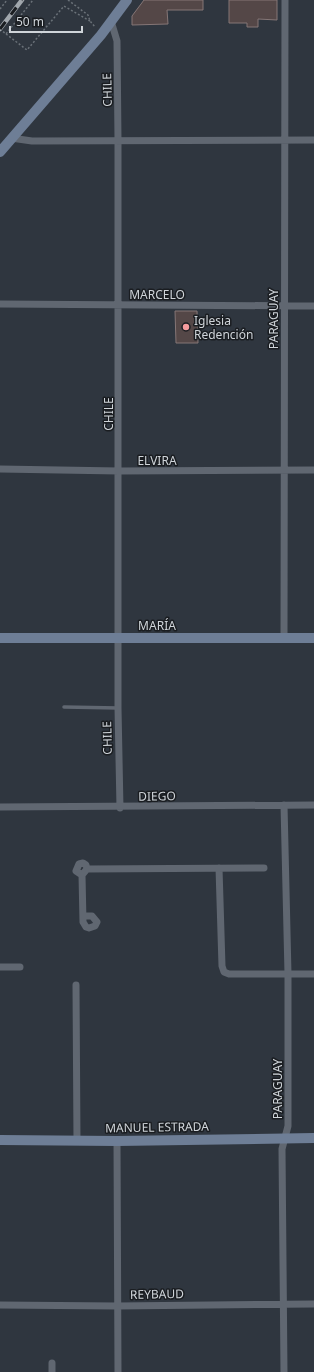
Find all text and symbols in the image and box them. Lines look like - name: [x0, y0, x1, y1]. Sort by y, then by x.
- scale bar: [10, 8, 82, 34]
- text: 50 m: [16, 13, 44, 30]
- street label: CHILE: [98, 73, 116, 107]
- street label: MARCELO: [129, 286, 185, 303]
- street label: PARAGUAY: [265, 289, 282, 349]
- place label: Iglesia Redención: [194, 312, 253, 343]
- marker: Iglesia Redención: [181, 322, 191, 332]
- street label: CHILE: [100, 397, 117, 431]
- street label: ELVIRA: [137, 452, 177, 469]
- street label: MARÍA: [138, 617, 176, 634]
- street label: CHILE: [98, 721, 116, 755]
- street label: DIEGO: [138, 787, 176, 805]
- street label: PARAGUAY: [269, 1059, 286, 1119]
- street label: MANUEL ESTRADA: [105, 1118, 209, 1136]
- street label: REYBAUD: [130, 1285, 184, 1303]

